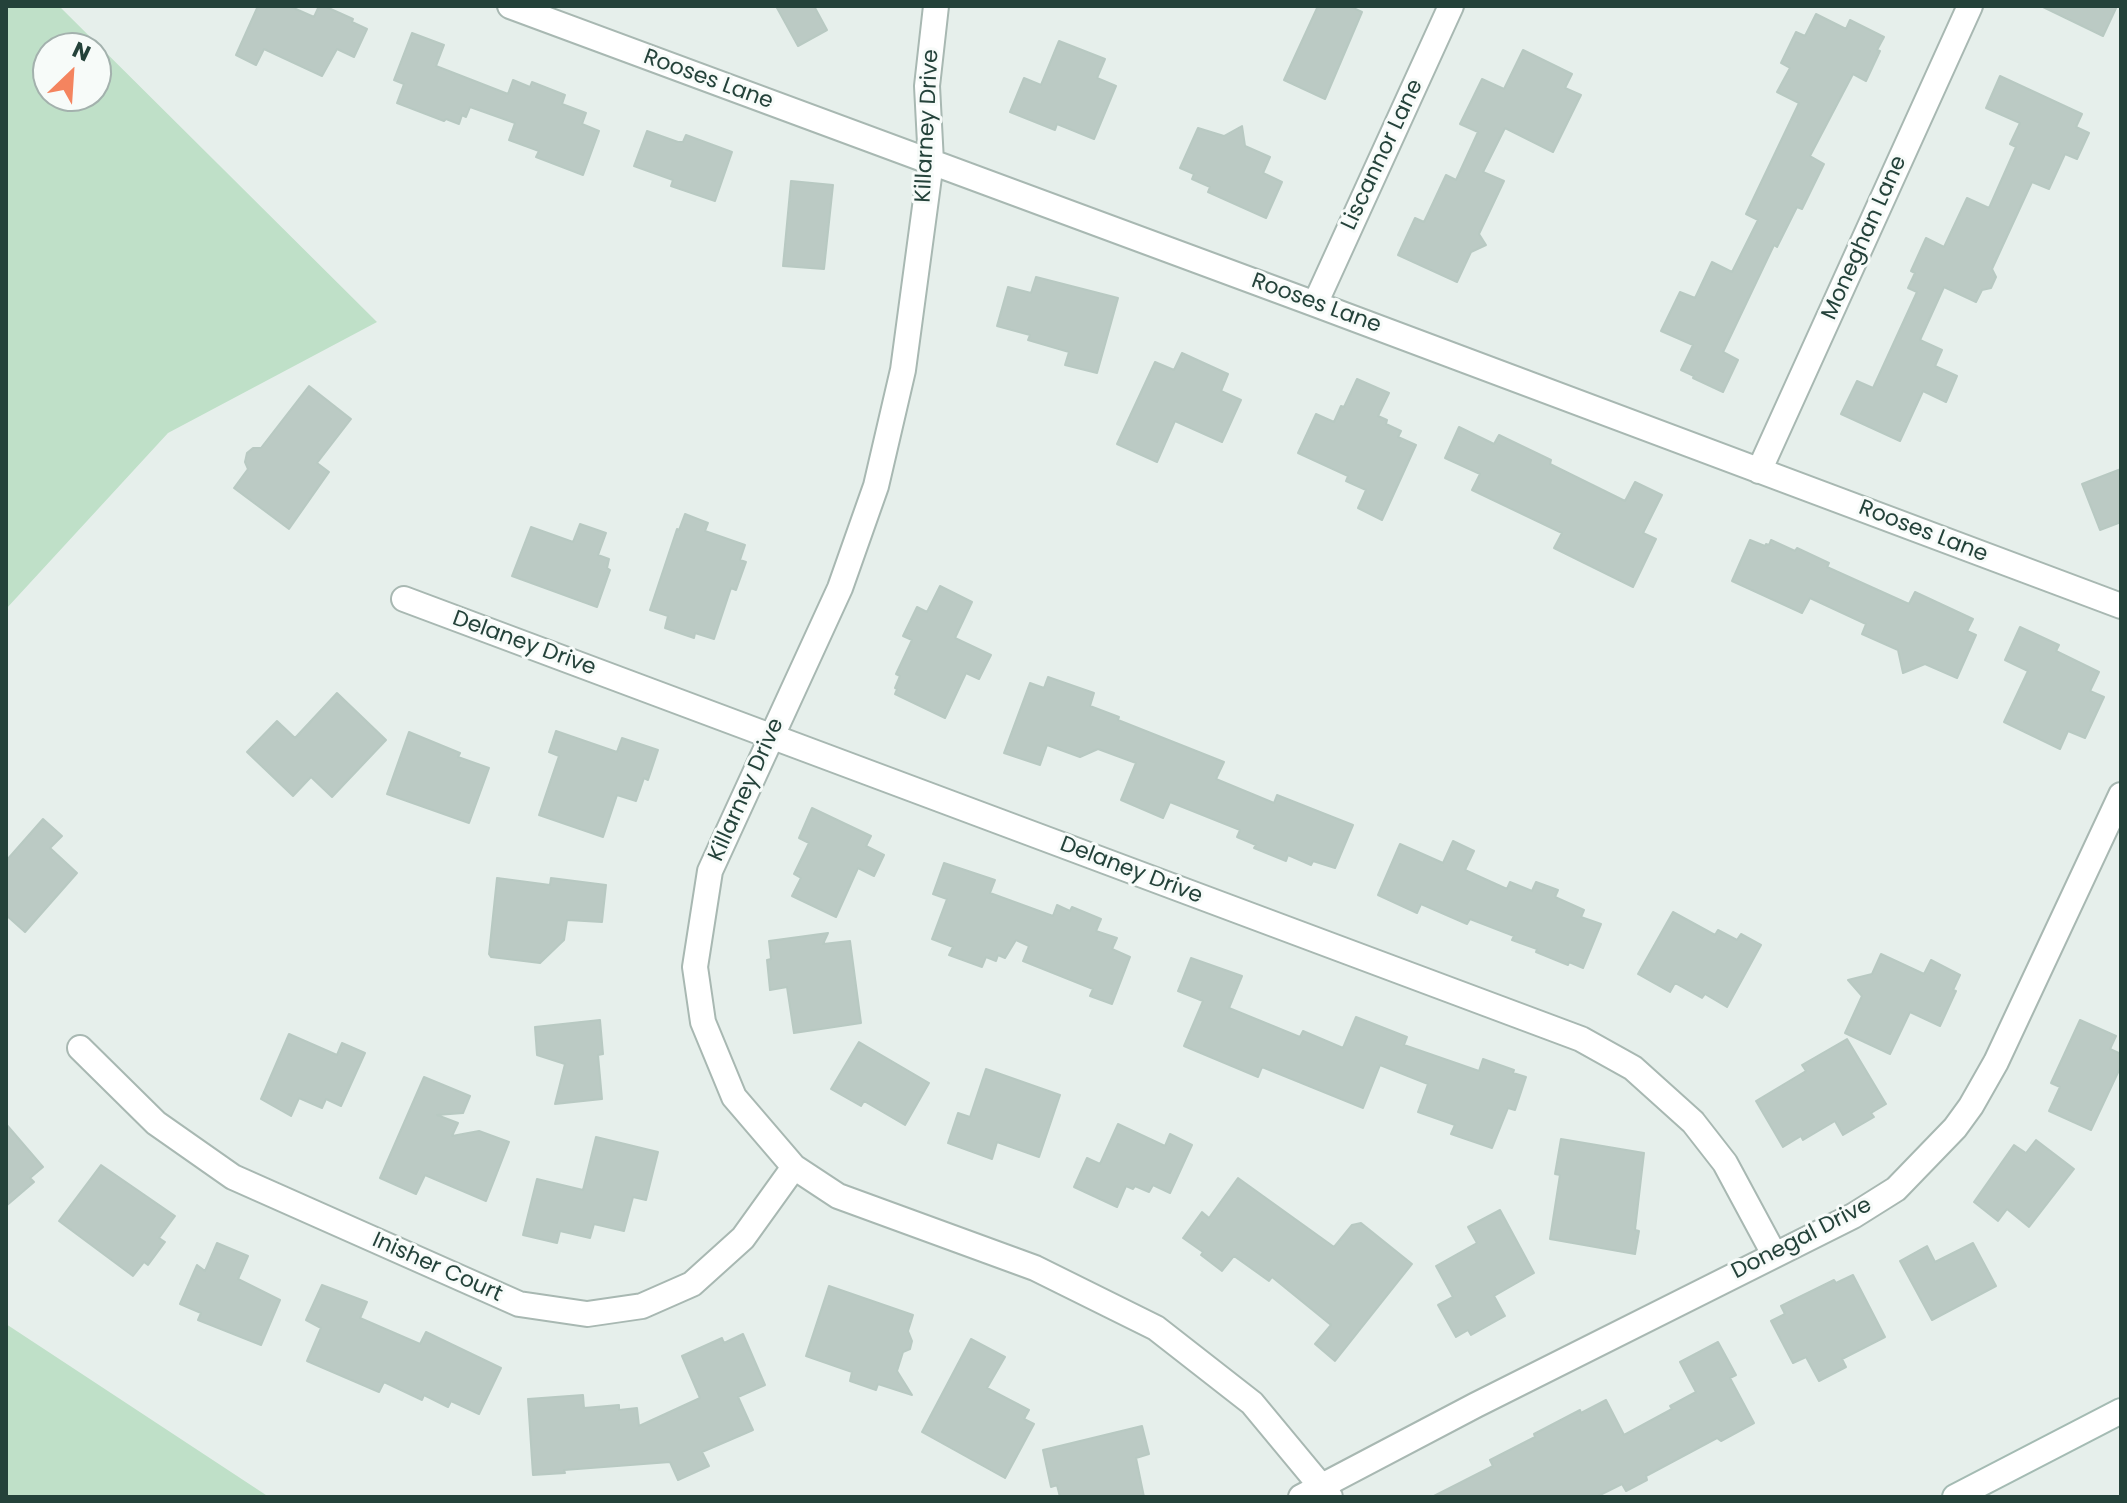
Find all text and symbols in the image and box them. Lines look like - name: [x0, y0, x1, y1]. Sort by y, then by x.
- north arrow: [32, 32, 112, 112]
- text: N: [67, 34, 96, 69]
- street label: Rooses Lane: [640, 44, 776, 116]
- street label: Killarney Drive: [911, 49, 945, 203]
- street label: Liscannor Lane: [1337, 76, 1429, 234]
- street label: Moneghan Lane: [1817, 152, 1913, 324]
- street label: Rooses Lane: [1248, 268, 1384, 340]
- street label: Rooses Lane: [1855, 495, 1991, 569]
- street label: Delaney Drive: [449, 606, 599, 682]
- street label: Killarney Drive: [704, 714, 790, 866]
- street label: Delaney Drive: [1056, 832, 1206, 910]
- street label: Donegal Drive: [1728, 1192, 1876, 1286]
- street label: Inisher Court: [368, 1228, 506, 1308]

